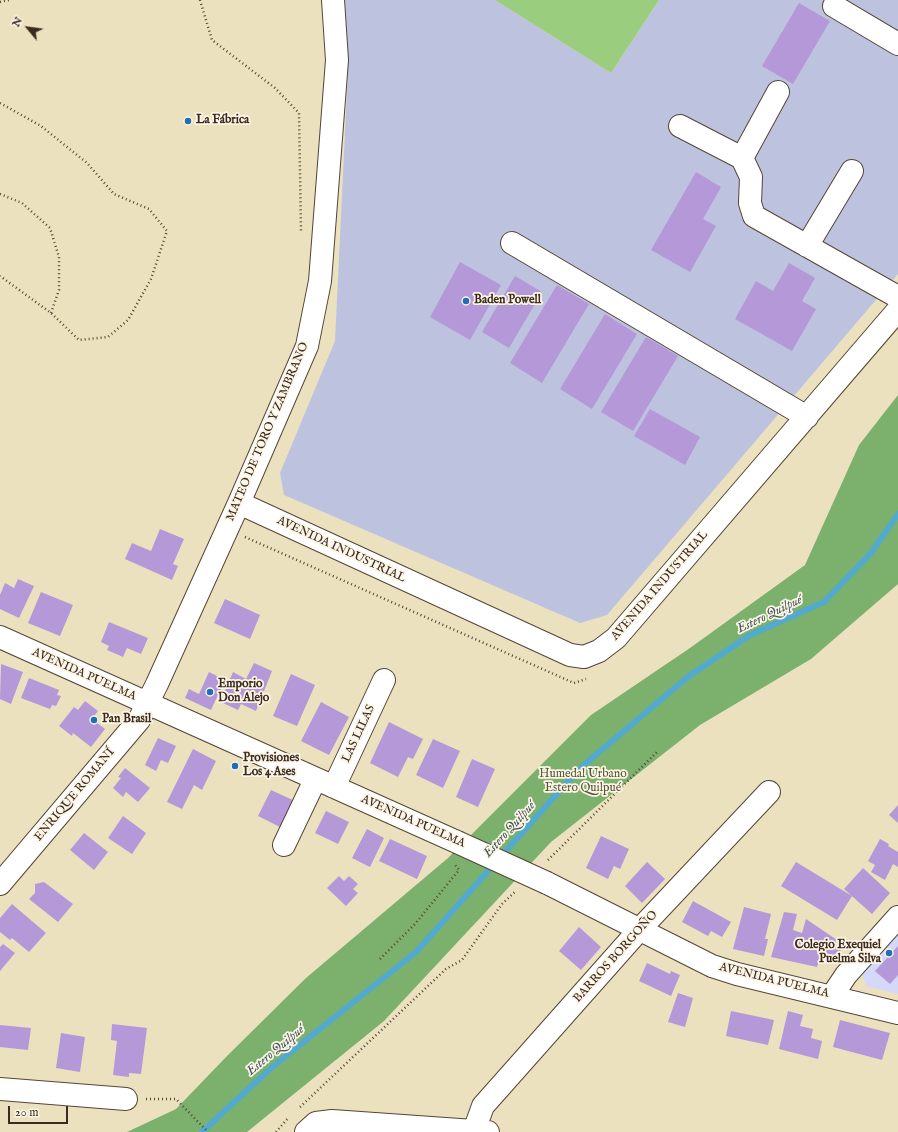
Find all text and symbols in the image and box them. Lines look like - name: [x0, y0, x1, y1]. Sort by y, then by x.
- north arrow: [8, 8, 48, 48]
- text: N: [9, 15, 26, 30]
- place label: La Fábrica: [196, 114, 249, 128]
- marker: La Fábrica: [183, 116, 193, 126]
- place label: Baden Powell: [474, 294, 541, 308]
- marker: Baden Powell: [461, 296, 471, 306]
- street label: MATEO DE TORO Y ZAMBRANO: [224, 340, 312, 524]
- street label: AVENIDA INDUSTRIAL: [274, 514, 408, 586]
- street label: AVENIDA INDUSTRIAL: [609, 528, 711, 644]
- water label: Estero Quilpué: [735, 593, 805, 637]
- street label: AVENIDA PUELMA: [30, 645, 138, 705]
- place label: Emporio Don Alejo: [218, 678, 269, 706]
- marker: Emporio Don Alejo: [205, 687, 215, 697]
- street label: LAS LILAS: [339, 703, 379, 765]
- place label: Pan Brasil: [102, 713, 151, 727]
- marker: Pan Brasil: [89, 715, 99, 725]
- street label: ENRIQUE ROMANÍ: [32, 745, 118, 845]
- place label: Provisiones Los 4 Ases: [243, 752, 299, 780]
- marker: Provisiones Los 4 Ases: [230, 761, 240, 771]
- park label: Humedal Urbano Estero Quilpué: [539, 768, 627, 796]
- street label: AVENIDA PUELMA: [359, 792, 467, 852]
- water label: Estero Quilpué: [481, 799, 539, 861]
- street label: BARROS BORGOÑO: [571, 908, 661, 1006]
- place label: Colegio Exequiel Puelma Silva: [795, 939, 881, 967]
- marker: Colegio Exequiel Puelma Silva: [884, 948, 894, 958]
- street label: AVENIDA PUELMA: [718, 960, 830, 1002]
- water label: Estero Quilpué: [244, 1022, 308, 1080]
- scale bar: [10, 1098, 70, 1124]
- text: 20 m: [15, 1105, 38, 1120]

